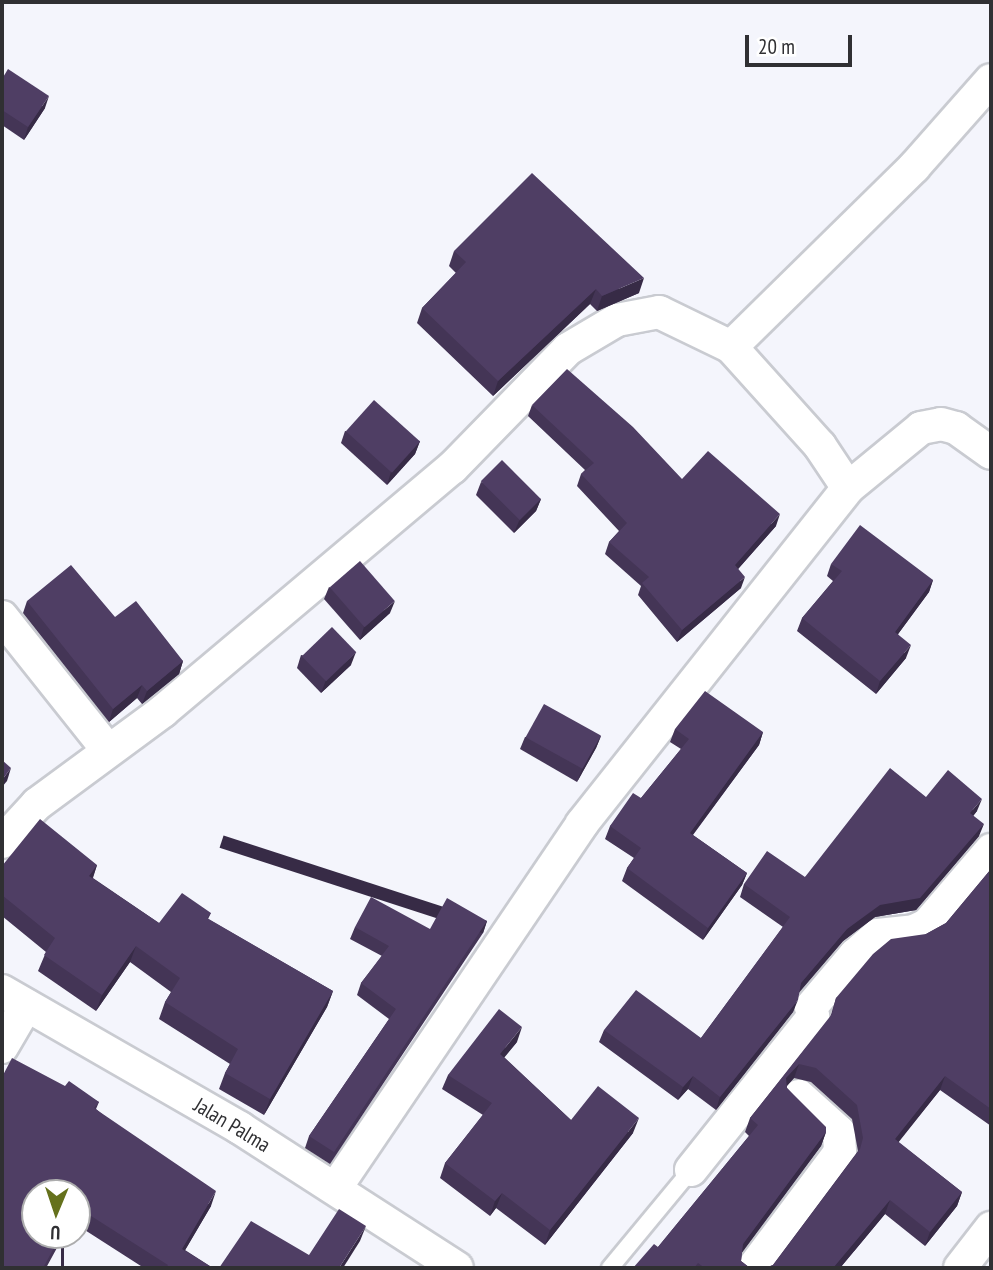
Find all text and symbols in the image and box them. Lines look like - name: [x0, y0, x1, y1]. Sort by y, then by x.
- scale bar: [748, 21, 855, 65]
- text: 20 m: [758, 33, 795, 60]
- street label: Jalan Palma: [189, 1092, 275, 1158]
- north arrow: [21, 1179, 91, 1249]
- text: U: [50, 1221, 61, 1245]

